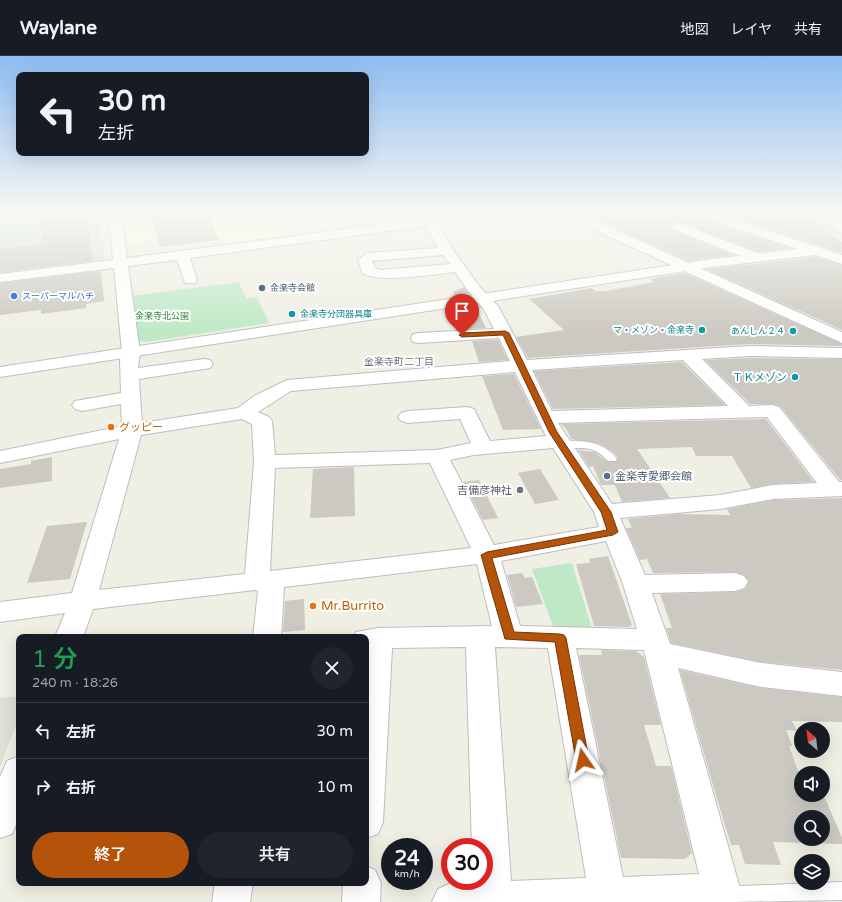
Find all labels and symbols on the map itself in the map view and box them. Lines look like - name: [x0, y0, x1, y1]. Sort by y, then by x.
- marker: 金楽寺会館: [257, 283, 267, 293]
- place label: 金楽寺会館: [270, 283, 315, 294]
- marker: スーパーマルハチ: [9, 291, 19, 301]
- place label: スーパーマルハチ: [22, 291, 94, 302]
- pin: [445, 294, 479, 335]
- marker: 金楽寺分団器具庫: [287, 309, 297, 319]
- place label: 金楽寺分団器具庫: [300, 309, 372, 320]
- park label: 金楽寺北公園: [135, 311, 189, 322]
- place label: マ・メゾン・金楽寺: [613, 325, 694, 336]
- marker: マ・メゾン・金楽寺: [697, 325, 707, 335]
- place label: あんしん２４: [731, 326, 785, 337]
- marker: あんしん２４: [788, 326, 798, 336]
- district label: 金楽寺町二丁目: [364, 356, 434, 368]
- place label: ＴＫメゾン: [732, 371, 787, 384]
- marker: ＴＫメゾン: [790, 372, 800, 382]
- place label: グッピー: [119, 421, 163, 434]
- marker: グッピー: [106, 422, 116, 432]
- place label: 金楽寺愛郷会館: [615, 470, 692, 483]
- marker: 金楽寺愛郷会館: [602, 471, 612, 481]
- place label: 吉備彦神社: [457, 484, 512, 497]
- marker: 吉備彦神社: [515, 485, 525, 495]
- place label: Mr.Burrito: [321, 598, 384, 614]
- marker: Mr.Burrito: [308, 601, 318, 611]
- north arrow: [794, 722, 830, 758]
- position arrow: [562, 739, 604, 781]
- speed limit sign: 30: [441, 838, 493, 890]

